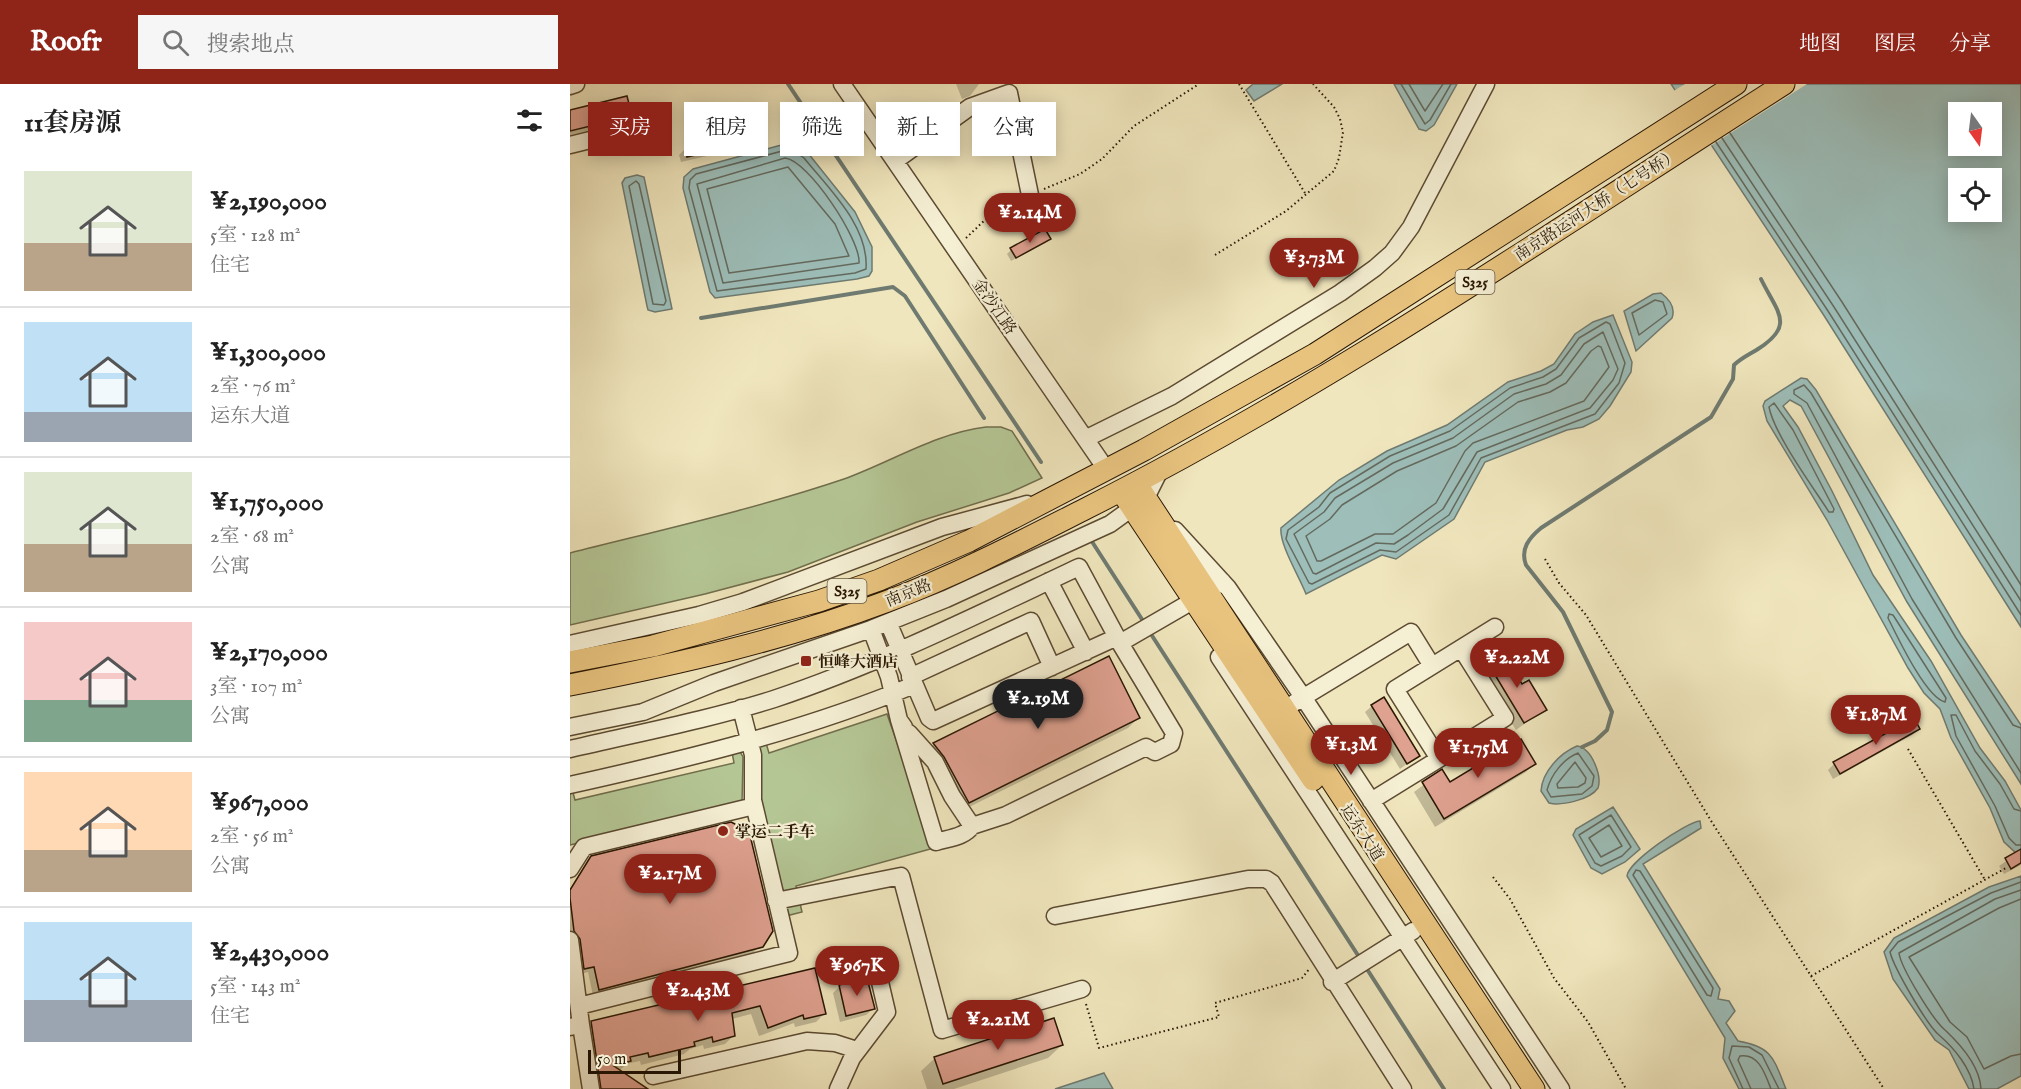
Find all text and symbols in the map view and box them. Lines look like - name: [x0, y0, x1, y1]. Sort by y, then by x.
- search box: [138, 15, 558, 69]
- text: Roofr: [30, 25, 102, 60]
- icon: search: [159, 26, 192, 59]
- text: 搜索地点: [207, 31, 295, 59]
- text: 地图: [1799, 31, 1841, 58]
- text: 图层: [1874, 31, 1916, 58]
- text: 分享: [1949, 31, 1991, 58]
- chip: 买房: [588, 102, 672, 156]
- chip: 租房: [684, 102, 768, 156]
- chip: 筛选: [780, 102, 864, 156]
- chip: 新上: [876, 102, 960, 156]
- chip: 公寓: [972, 102, 1056, 156]
- north arrow: [1948, 102, 2002, 156]
- map controls: [1948, 102, 2002, 222]
- icon: filters: [513, 104, 546, 137]
- text: 11套房源: [24, 107, 121, 140]
- street label: 南京路运河大桥（七号桥）: [1511, 145, 1683, 266]
- button: locate: [1948, 168, 2002, 222]
- text: ¥2,190,000: [210, 185, 327, 218]
- pin: ¥2.14M: [981, 193, 1079, 244]
- icon: home: [72, 195, 144, 267]
- text: ¥2.14M: [998, 200, 1062, 225]
- text: 5室 · 128 m²: [210, 223, 300, 248]
- pin: ¥3.73M: [1265, 238, 1363, 289]
- text: ¥3.73M: [1284, 245, 1344, 270]
- text: 住宅: [210, 253, 250, 278]
- road number: S325: [1456, 270, 1494, 294]
- street label: 金沙江路: [967, 275, 1020, 339]
- text: ¥1,300,000: [210, 336, 326, 369]
- icon: home: [72, 346, 144, 418]
- text: 2室 · 76 m²: [210, 374, 296, 399]
- text: 运东大道: [210, 404, 290, 429]
- text: ¥1,750,000: [210, 486, 324, 519]
- icon: home: [72, 496, 144, 568]
- text: 2室 · 68 m²: [210, 524, 294, 549]
- text: 公寓: [210, 554, 250, 579]
- street label: 南京路: [883, 576, 935, 612]
- road number: S325: [828, 579, 866, 603]
- text: ¥2,170,000: [210, 636, 328, 669]
- pin: ¥2.22M: [1468, 638, 1566, 689]
- text: ¥2.22M: [1484, 645, 1550, 670]
- icon: home: [72, 646, 144, 718]
- place label: 恒峰大酒店: [818, 652, 898, 673]
- marker: 恒峰大酒店: [799, 654, 813, 668]
- text: 3室 · 107 m²: [210, 674, 303, 699]
- pin: ¥2.19M: [989, 679, 1087, 730]
- text: ¥2.19M: [1006, 686, 1070, 711]
- pin: ¥1.87M: [1827, 695, 1925, 746]
- text: ¥1.87M: [1845, 702, 1907, 727]
- text: 公寓: [210, 704, 250, 729]
- pin: ¥1.3M: [1309, 725, 1393, 776]
- pin: ¥1.75M: [1429, 728, 1527, 779]
- text: ¥1.3M: [1325, 732, 1377, 757]
- text: ¥1.75M: [1448, 735, 1508, 760]
- text: ¥967,000: [210, 786, 309, 819]
- icon: home: [72, 796, 144, 868]
- street label: 运东大道: [1336, 801, 1387, 865]
- place label: 掌运二手车: [735, 823, 815, 843]
- text: 2室 · 56 m²: [210, 824, 294, 849]
- marker: 掌运二手车: [716, 824, 730, 838]
- text: 公寓: [210, 854, 250, 879]
- pin: ¥2.17M: [621, 854, 719, 905]
- text: ¥2.17M: [638, 861, 702, 886]
- text: ¥2,430,000: [210, 936, 329, 969]
- icon: home: [72, 946, 144, 1018]
- pin: ¥967K: [815, 946, 899, 997]
- text: ¥967K: [829, 953, 885, 978]
- pin: ¥2.43M: [649, 971, 747, 1022]
- text: 5室 · 143 m²: [210, 974, 301, 999]
- text: ¥2.43M: [666, 978, 730, 1003]
- pin: ¥2.21M: [949, 1000, 1047, 1051]
- text: 住宅: [210, 1004, 250, 1029]
- text: ¥2.21M: [966, 1007, 1030, 1032]
- scale bar: [588, 1047, 681, 1074]
- text: 50 m: [597, 1050, 626, 1070]

